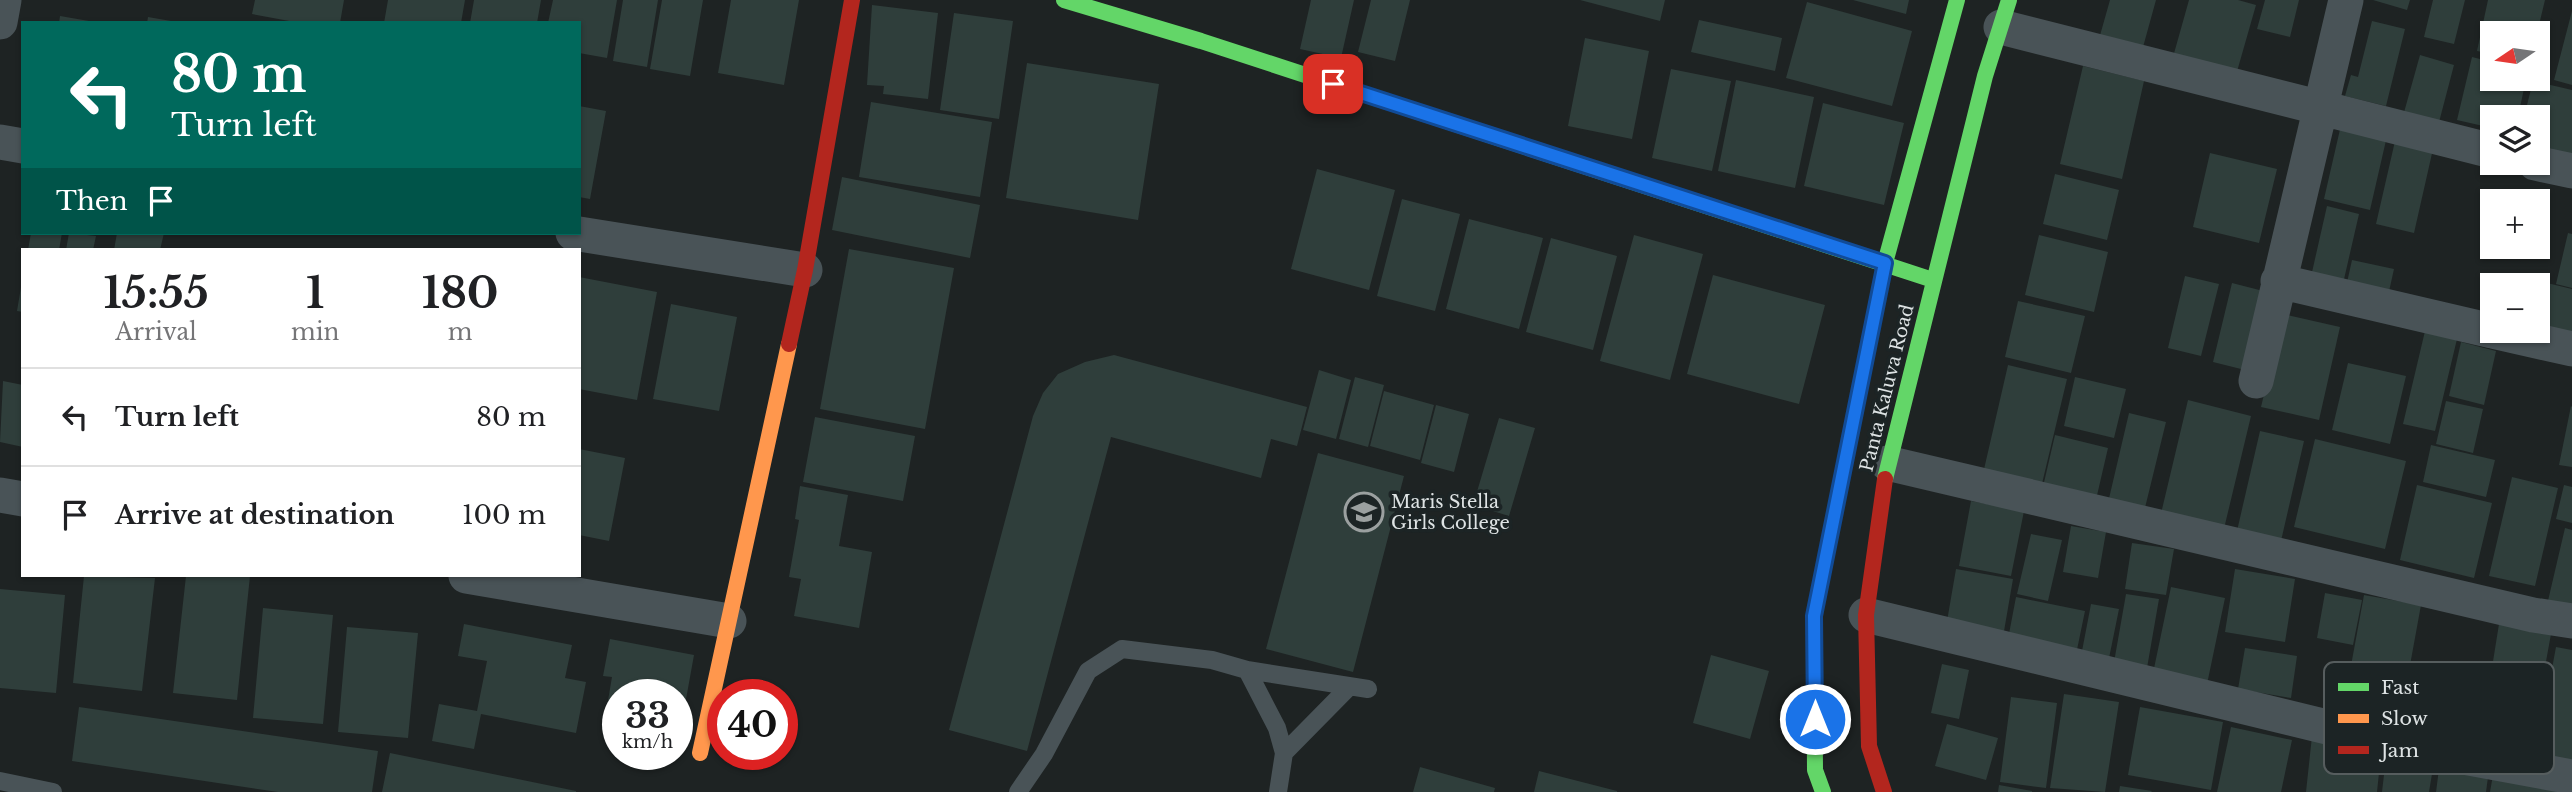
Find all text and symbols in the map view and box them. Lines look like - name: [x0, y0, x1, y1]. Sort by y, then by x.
- north arrow: [2480, 21, 2550, 91]
- map controls: [2480, 21, 2550, 343]
- text: 80 m: [171, 44, 306, 105]
- icon: left: [56, 49, 147, 140]
- pin: [1303, 54, 1363, 114]
- icon: arrive: [1314, 65, 1352, 103]
- text: Turn left: [171, 105, 317, 145]
- button: layers: [2480, 105, 2550, 175]
- icon: arrive: [142, 182, 180, 220]
- text: Then: [56, 185, 128, 217]
- button: +: [2480, 189, 2550, 259]
- text: 15:55: [103, 267, 209, 319]
- text: 1: [306, 267, 324, 319]
- text: 180: [422, 267, 499, 319]
- button: −: [2480, 273, 2550, 343]
- street label: Panta Kaluva Road: [1856, 302, 1918, 474]
- text: Arrival: [115, 318, 197, 346]
- text: min: [291, 318, 339, 346]
- text: m: [448, 318, 473, 346]
- icon: left: [56, 398, 94, 436]
- text: Turn left: [115, 401, 239, 433]
- text: 80 m: [476, 401, 546, 433]
- school or university icon: Maris Stella Girls College: [1343, 491, 1385, 533]
- place label: Maris Stella Girls College: [1391, 491, 1510, 534]
- icon: arrive: [56, 496, 94, 534]
- text: Arrive at destination: [115, 499, 395, 531]
- text: 100 m: [462, 499, 546, 531]
- legend: [2324, 662, 2554, 774]
- text: Fast: [2381, 676, 2420, 699]
- speed limit sign: 40: [707, 679, 798, 770]
- position arrow: [1778, 682, 1852, 756]
- text: 33: [625, 694, 670, 737]
- text: Slow: [2381, 707, 2428, 730]
- text: km/h: [622, 731, 673, 753]
- text: Jam: [2378, 739, 2419, 762]

